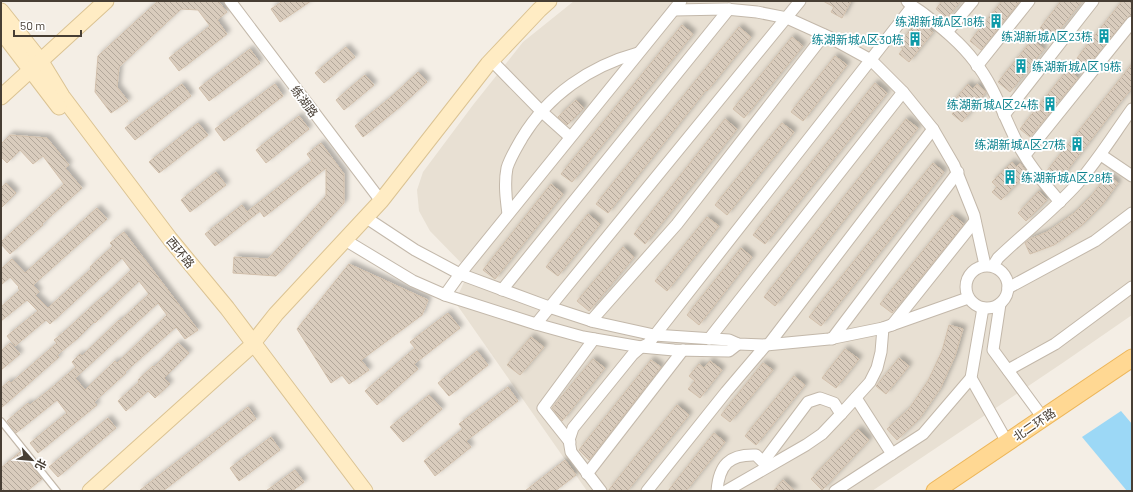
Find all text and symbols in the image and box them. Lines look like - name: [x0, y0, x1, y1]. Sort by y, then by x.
- scale bar: [14, 12, 81, 38]
- building icon: 练湖新城A区18栋: [988, 13, 1004, 29]
- place label: 练湖新城A区18栋: [895, 14, 985, 28]
- text: 50 m: [20, 18, 45, 32]
- building icon: 练湖新城A区23栋: [1096, 28, 1112, 44]
- place label: 练湖新城A区23栋: [1001, 29, 1093, 43]
- building icon: 练湖新城A区30栋: [907, 31, 923, 47]
- place label: 练湖新城A区30栋: [812, 32, 904, 46]
- building icon: 练湖新城A区19栋: [1013, 58, 1029, 74]
- place label: 练湖新城A区19栋: [1032, 59, 1122, 73]
- street label: 练湖路: [289, 82, 321, 120]
- building icon: 练湖新城A区24栋: [1042, 96, 1058, 112]
- place label: 练湖新城A区24栋: [947, 97, 1039, 111]
- building icon: 练湖新城A区27栋: [1069, 136, 1085, 152]
- place label: 练湖新城A区27栋: [975, 137, 1066, 151]
- building icon: 练湖新城A区28栋: [1002, 169, 1018, 185]
- place label: 练湖新城A区28栋: [1021, 170, 1113, 184]
- street label: 西环路: [164, 234, 198, 270]
- street label: 北二环路: [1010, 405, 1058, 443]
- north arrow: [12, 440, 52, 480]
- text: 北: [33, 457, 50, 473]

